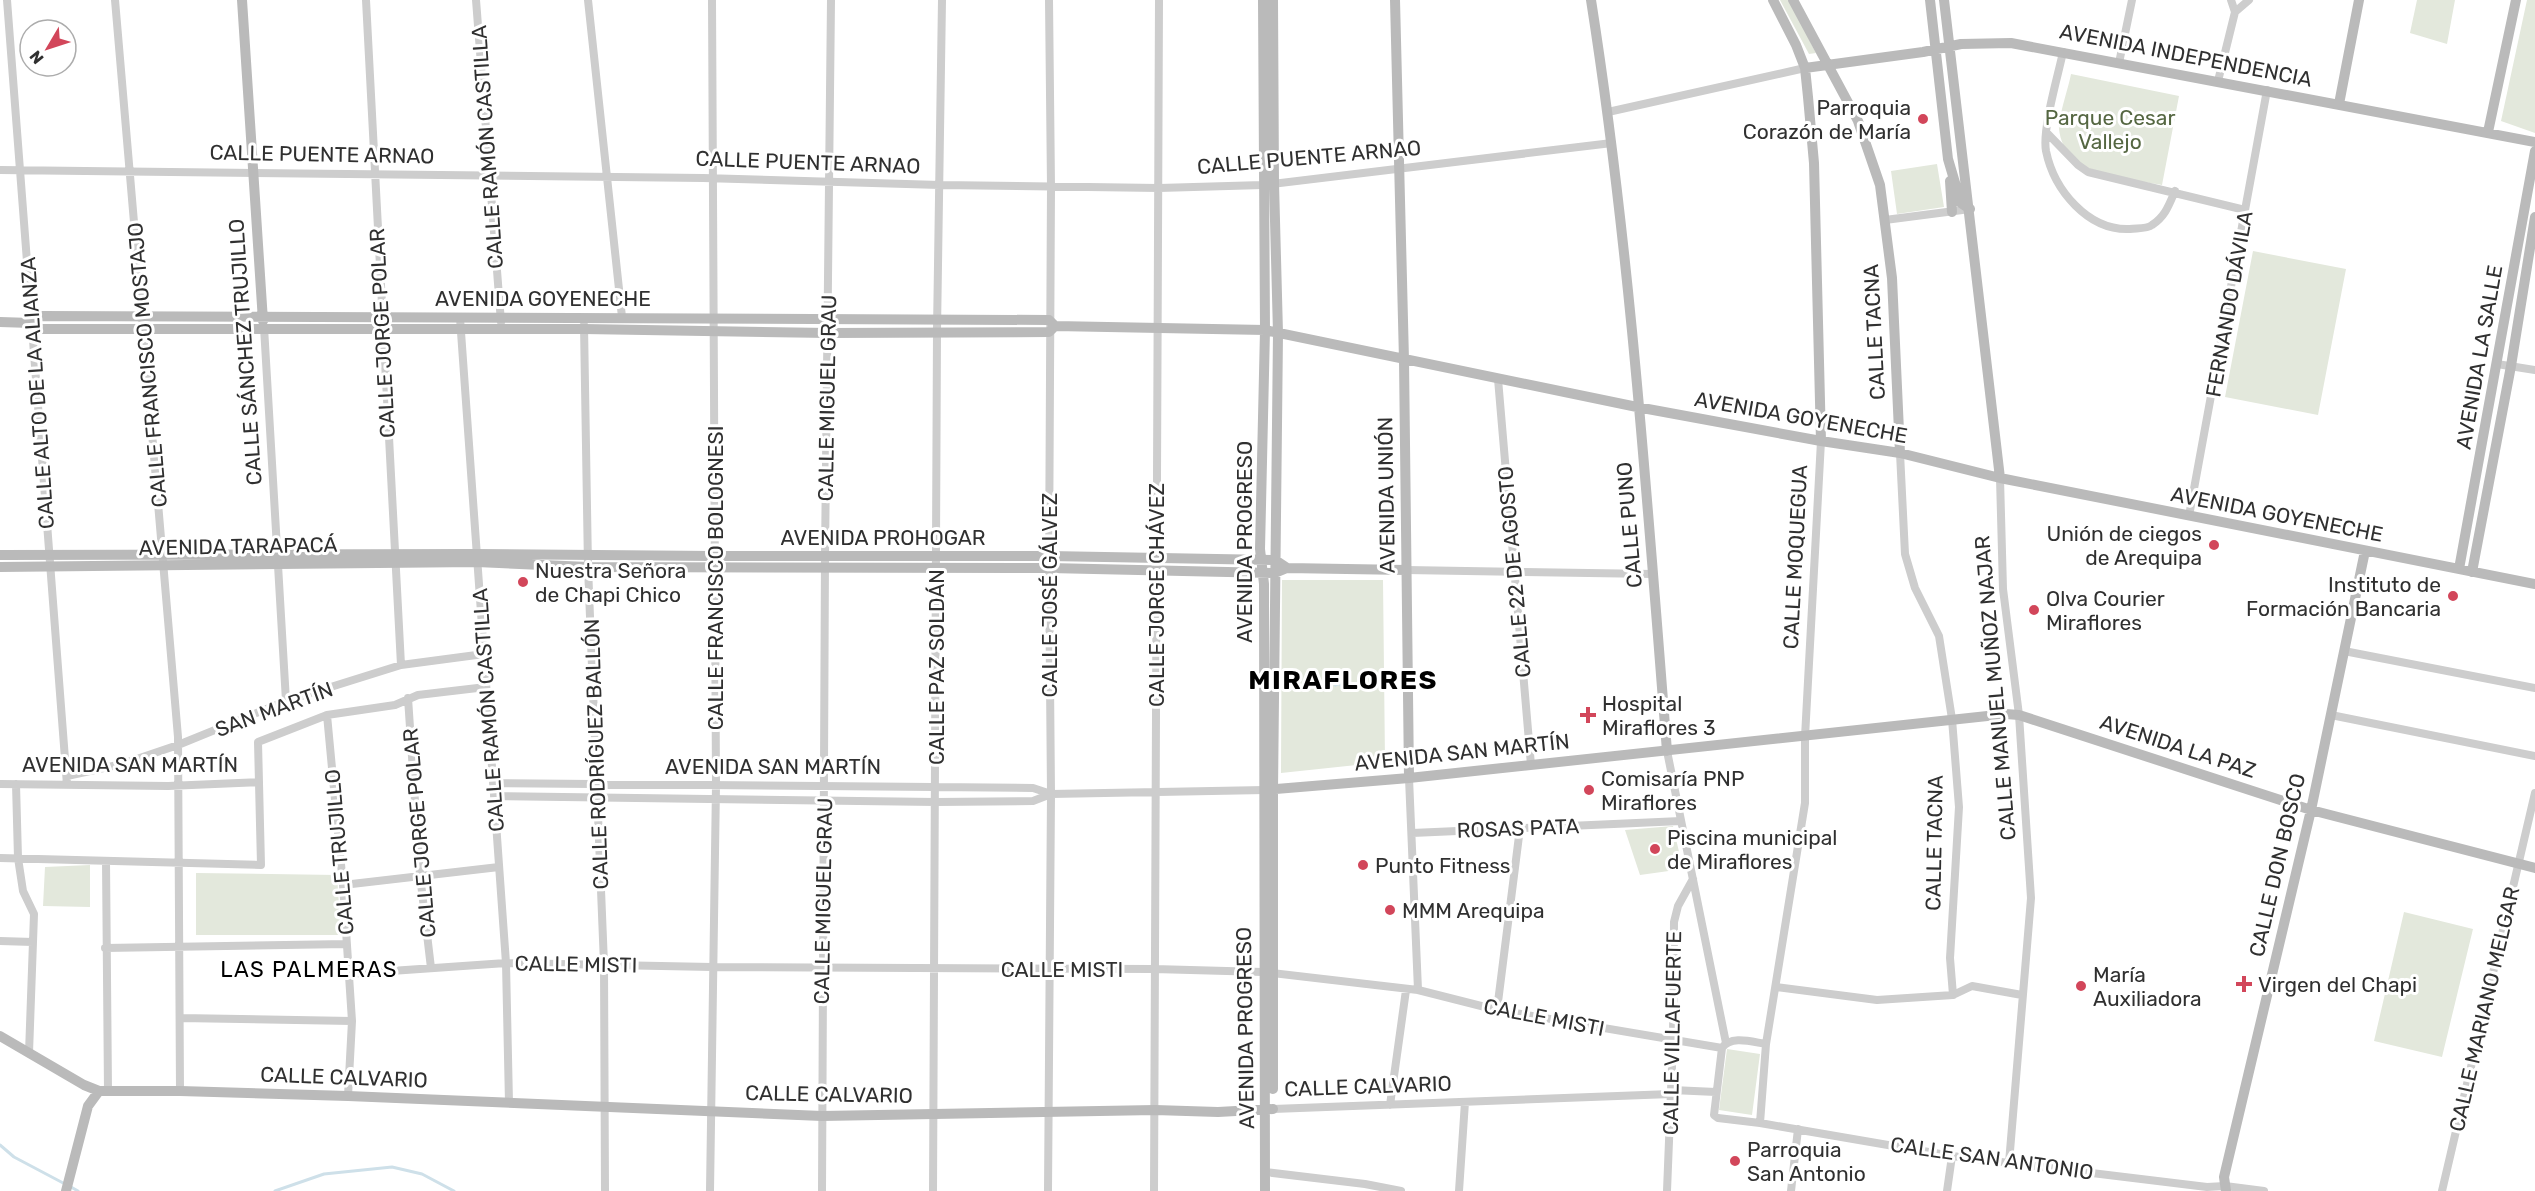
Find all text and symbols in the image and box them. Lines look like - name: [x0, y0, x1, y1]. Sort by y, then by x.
- north arrow: [18, 18, 78, 78]
- street label: AVENIDA INDEPENDENCIA: [2058, 18, 2314, 92]
- street label: CALLE RAMÓN CASTILLA: [466, 24, 508, 270]
- text: N: [26, 47, 48, 68]
- place label: Parroquia Corazón de María: [1743, 95, 1911, 144]
- park label: Parque Cesar Vallejo: [2045, 105, 2175, 154]
- marker: Parroquia Corazón de María: [1916, 112, 1930, 126]
- street label: CALLE PUENTE ARNAO: [1196, 135, 1422, 179]
- street label: CALLE PUENTE ARNAO: [209, 140, 435, 168]
- street label: CALLE PUENTE ARNAO: [695, 146, 921, 178]
- street label: FERNANDO DÁVILA: [2200, 209, 2258, 399]
- street label: CALLE SÁNCHEZ TRUJILLO: [223, 218, 267, 486]
- street label: CALLE FRANCISCO MOSTAJO: [122, 221, 172, 509]
- street label: CALLE JORGE POLAR: [364, 227, 400, 439]
- street label: CALLE ALTO DE LA ALIANZA: [15, 256, 59, 530]
- street label: CALLE TACNA: [1858, 263, 1890, 401]
- street label: AVENIDA LA SALLE: [2450, 263, 2508, 451]
- street label: AVENIDA GOYENECHE: [435, 286, 651, 311]
- street label: CALLE MIGUEL GRAU: [813, 295, 841, 501]
- street label: AVENIDA GOYENECHE: [1693, 386, 1909, 448]
- street label: AVENIDA UNIÓN: [1372, 416, 1400, 574]
- street label: CALLE FRANCISCO BOLOGNESI: [703, 426, 728, 730]
- street label: AVENIDA PROGRESO: [1232, 441, 1257, 643]
- street label: CALLE PUNO: [1611, 461, 1647, 589]
- street label: CALLE MOQUEGUA: [1778, 464, 1812, 650]
- street label: CALLE 22 DE AGOSTO: [1492, 465, 1536, 679]
- street label: AVENIDA GOYENECHE: [2169, 481, 2385, 547]
- street label: CALLE JORGE CHÁVEZ: [1144, 483, 1169, 707]
- street label: CALLE JOSÉ GÁLVEZ: [1037, 493, 1062, 697]
- place label: Unión de ciegos de Arequipa: [2046, 521, 2202, 570]
- street label: AVENIDA PROHOGAR: [780, 525, 986, 550]
- street label: AVENIDA TARAPACÁ: [138, 532, 338, 560]
- street label: CALLE MANUEL MUÑOZ NAJAR: [1969, 535, 2021, 841]
- marker: Unión de ciegos de Arequipa: [2207, 538, 2221, 552]
- place label: Nuestra Señora de Chapi Chico: [535, 558, 686, 607]
- street label: CALLE PAZ SOLDÁN: [924, 569, 949, 765]
- place label: Instituto de Formación Bancaria: [2246, 572, 2441, 621]
- marker: Nuestra Señora de Chapi Chico: [516, 575, 530, 589]
- place label: Olva Courier Miraflores: [2046, 586, 2165, 635]
- street label: CALLE RAMÓN CASTILLA: [467, 587, 509, 833]
- marker: Instituto de Formación Bancaria: [2446, 589, 2460, 603]
- marker: Olva Courier Miraflores: [2027, 603, 2041, 617]
- street label: CALLE RODRÍGUEZ BALLÓN: [579, 618, 613, 890]
- district label: MIRAFLORES: [1248, 664, 1438, 696]
- street label: SAN MARTÍN: [212, 676, 336, 742]
- place label: Hospital Miraflores 3: [1602, 691, 1716, 740]
- marker: Hospital Miraflores 3: [1579, 706, 1597, 724]
- street label: AVENIDA LA PAZ: [2097, 709, 2259, 783]
- street label: CALLE JORGE POLAR: [397, 727, 441, 939]
- street label: AVENIDA SAN MARTÍN: [1353, 728, 1571, 776]
- street label: AVENIDA SAN MARTÍN: [22, 752, 238, 777]
- street label: AVENIDA SAN MARTÍN: [665, 754, 881, 779]
- place label: Comisaría PNP Miraflores: [1601, 766, 1744, 815]
- street label: CALLE TRUJILLO: [319, 768, 359, 936]
- street label: CALLE DON BOSCO: [2244, 771, 2310, 959]
- street label: CALLE TACNA: [1920, 775, 1948, 911]
- marker: Comisaría PNP Miraflores: [1582, 783, 1596, 797]
- street label: CALLE MIGUEL GRAU: [809, 798, 837, 1004]
- street label: ROSAS PATA: [1456, 813, 1580, 843]
- place label: Piscina municipal de Miraflores: [1667, 825, 1837, 874]
- marker: Piscina municipal de Miraflores: [1648, 842, 1662, 856]
- place label: Punto Fitness: [1375, 853, 1511, 878]
- marker: Punto Fitness: [1356, 858, 1370, 872]
- street label: CALLE MARIANO MELGAR: [2444, 884, 2524, 1134]
- place label: MMM Arequipa: [1402, 898, 1545, 923]
- marker: MMM Arequipa: [1383, 903, 1397, 917]
- street label: AVENIDA PROGRESO: [1231, 927, 1259, 1129]
- street label: CALLE VILLAFUERTE: [1658, 931, 1686, 1135]
- street label: CALLE MISTI: [514, 950, 638, 978]
- district label: LAS PALMERAS: [220, 956, 398, 983]
- street label: CALLE MISTI: [1001, 957, 1123, 982]
- place label: María Auxiliadora: [2093, 962, 2202, 1011]
- place label: Virgen del Chapi: [2258, 972, 2417, 997]
- marker: Virgen del Chapi: [2235, 975, 2253, 993]
- marker: María Auxiliadora: [2074, 979, 2088, 993]
- street label: CALLE MISTI: [1481, 993, 1607, 1041]
- street label: CALLE CALVARIO: [260, 1062, 428, 1092]
- street label: CALLE CALVARIO: [1284, 1071, 1452, 1101]
- street label: CALLE CALVARIO: [745, 1080, 913, 1108]
- street label: CALLE SAN ANTONIO: [1889, 1131, 2095, 1185]
- place label: Parroquia San Antonio: [1747, 1137, 1866, 1186]
- marker: Parroquia San Antonio: [1728, 1154, 1742, 1168]

